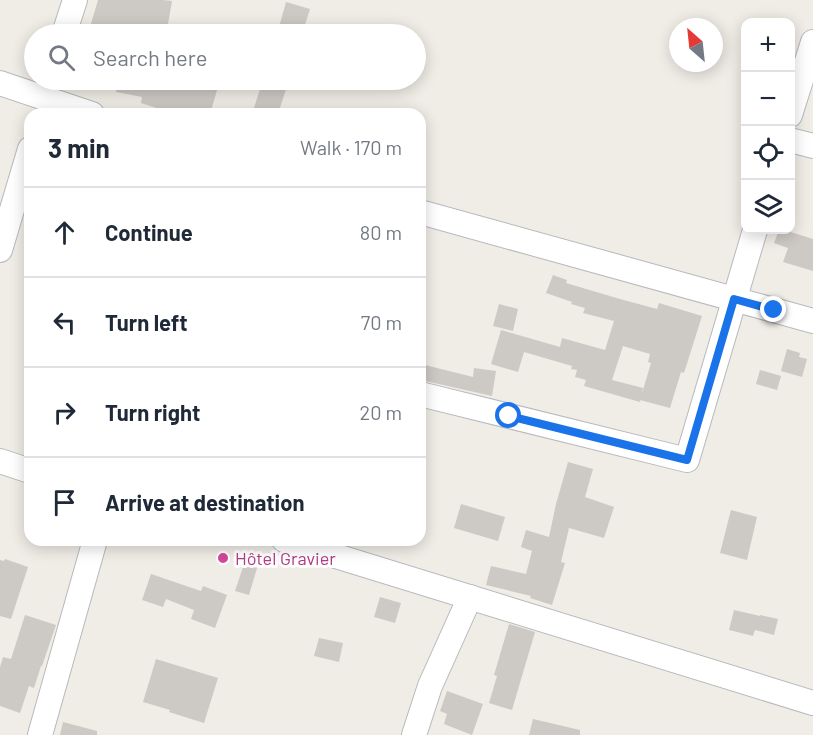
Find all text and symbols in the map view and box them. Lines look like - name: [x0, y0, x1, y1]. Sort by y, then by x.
- north arrow: [669, 18, 723, 72]
- map controls: [741, 18, 795, 234]
- button: +: [741, 18, 795, 72]
- search box: [24, 24, 426, 90]
- icon: search: [45, 41, 78, 74]
- text: Search here: [93, 44, 207, 70]
- button: −: [741, 72, 795, 126]
- button: locate: [741, 126, 795, 180]
- text: 3 min: [48, 132, 110, 163]
- text: Walk · 170 m: [300, 135, 402, 159]
- button: layers: [741, 180, 795, 234]
- icon: ahead: [48, 216, 81, 249]
- text: Continue: [105, 219, 193, 245]
- text: 80 m: [360, 220, 402, 244]
- route end: [760, 296, 786, 322]
- icon: left: [48, 306, 81, 339]
- text: Turn left: [105, 309, 188, 335]
- text: 70 m: [361, 310, 402, 334]
- icon: right: [48, 396, 81, 429]
- text: Turn right: [105, 399, 200, 425]
- text: 20 m: [359, 400, 402, 424]
- route start: [495, 402, 521, 428]
- icon: arrive: [48, 486, 81, 519]
- text: Arrive at destination: [105, 489, 304, 515]
- place label: Hôtel Gravier: [235, 547, 336, 569]
- marker: Hôtel Gravier: [216, 551, 230, 565]

